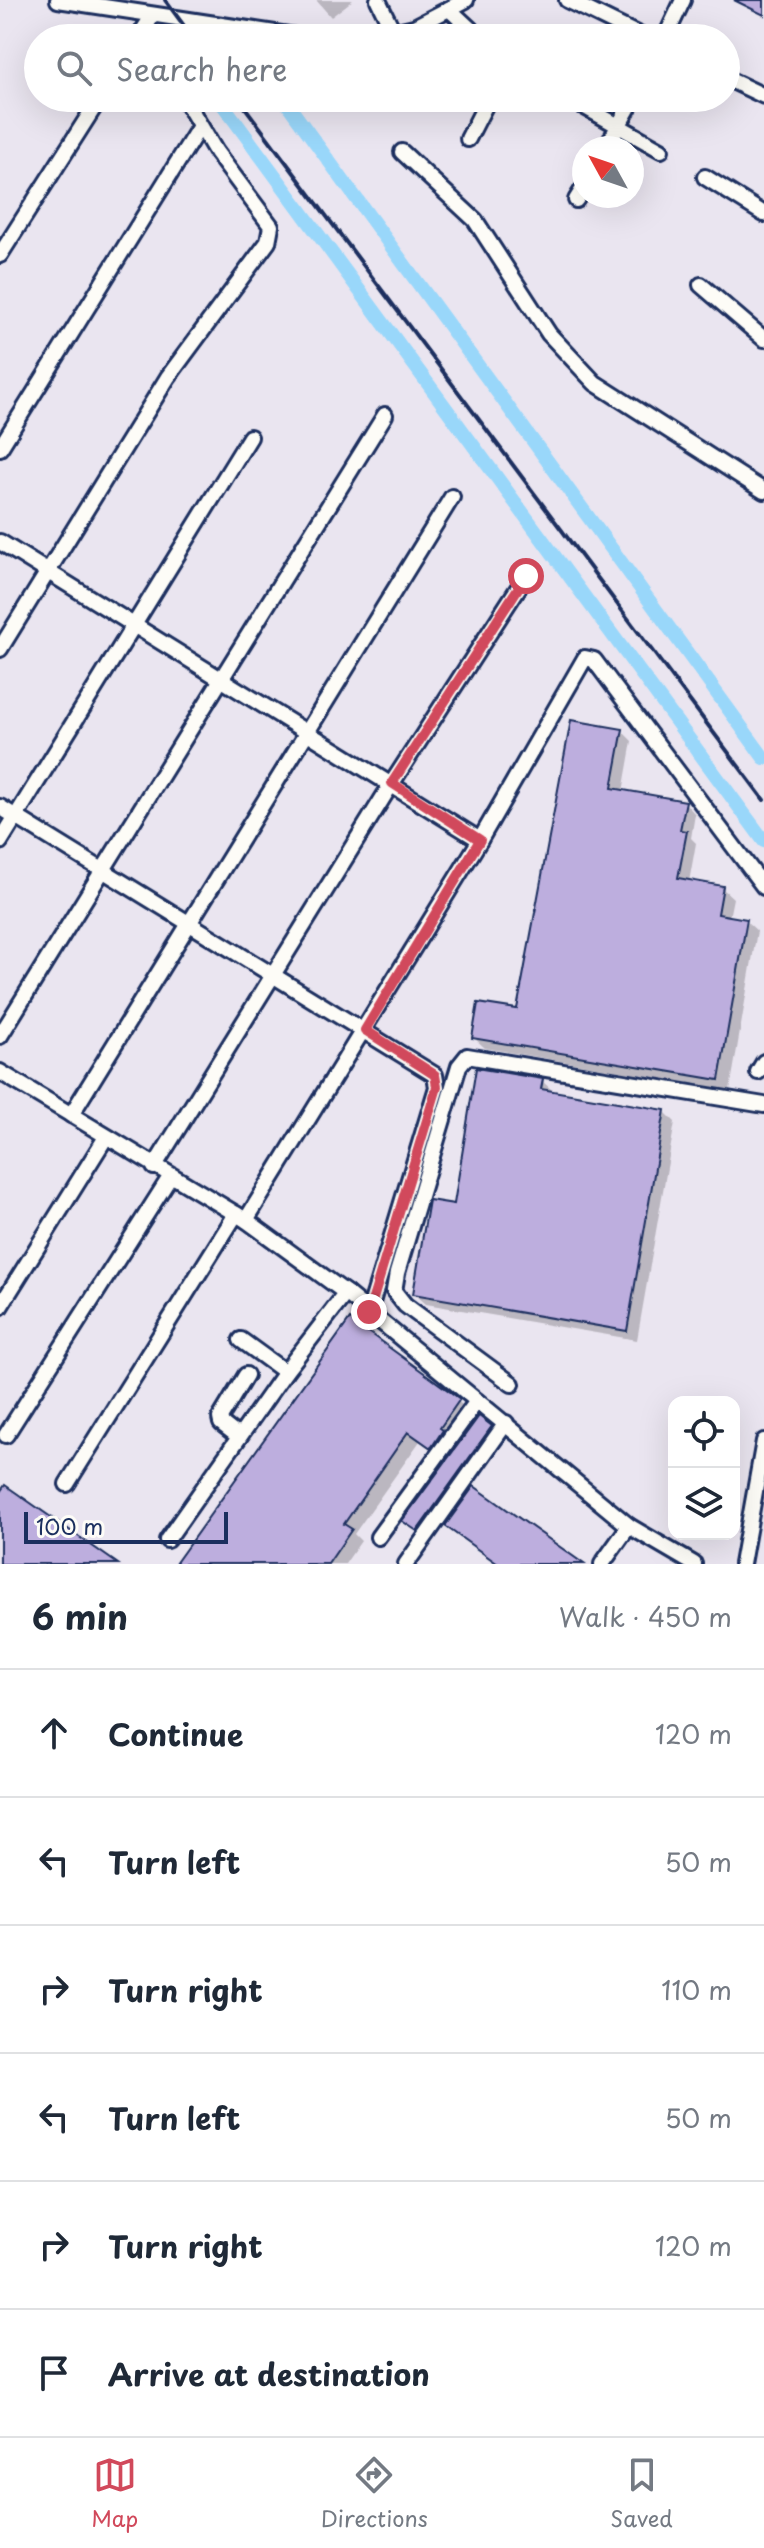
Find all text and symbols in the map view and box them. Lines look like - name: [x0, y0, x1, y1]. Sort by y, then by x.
- search box: [24, 24, 740, 112]
- icon: search: [52, 46, 96, 90]
- text: Search here: [116, 46, 288, 91]
- north arrow: [572, 136, 644, 208]
- route start: [508, 558, 544, 594]
- route end: [351, 1294, 387, 1330]
- map controls: [668, 1396, 740, 1540]
- button: locate: [668, 1396, 740, 1468]
- button: layers: [668, 1468, 740, 1540]
- scale bar: [24, 1508, 228, 1544]
- text: 100 m: [36, 1509, 103, 1542]
- text: 6 min: [32, 1590, 128, 1642]
- text: Walk · 450 m: [559, 1597, 732, 1636]
- icon: ahead: [32, 1711, 76, 1755]
- text: Continue: [108, 1711, 243, 1756]
- text: 120 m: [655, 1714, 732, 1753]
- icon: left: [32, 1839, 76, 1883]
- text: Turn left: [108, 1839, 240, 1884]
- text: 50 m: [665, 1842, 732, 1881]
- icon: right: [32, 1967, 76, 2011]
- text: Turn right: [108, 1967, 263, 2012]
- text: 110 m: [661, 1970, 732, 2009]
- icon: left: [32, 2095, 76, 2139]
- text: Turn left: [108, 2095, 240, 2140]
- text: 50 m: [665, 2098, 732, 2137]
- icon: right: [32, 2223, 76, 2267]
- text: Turn right: [108, 2223, 263, 2268]
- text: 120 m: [655, 2226, 732, 2265]
- icon: arrive: [32, 2351, 76, 2395]
- text: Arrive at destination: [108, 2351, 430, 2396]
- tab: Map: [91, 2453, 138, 2534]
- tab: Directions: [321, 2453, 428, 2534]
- tab: Saved: [610, 2453, 673, 2534]

